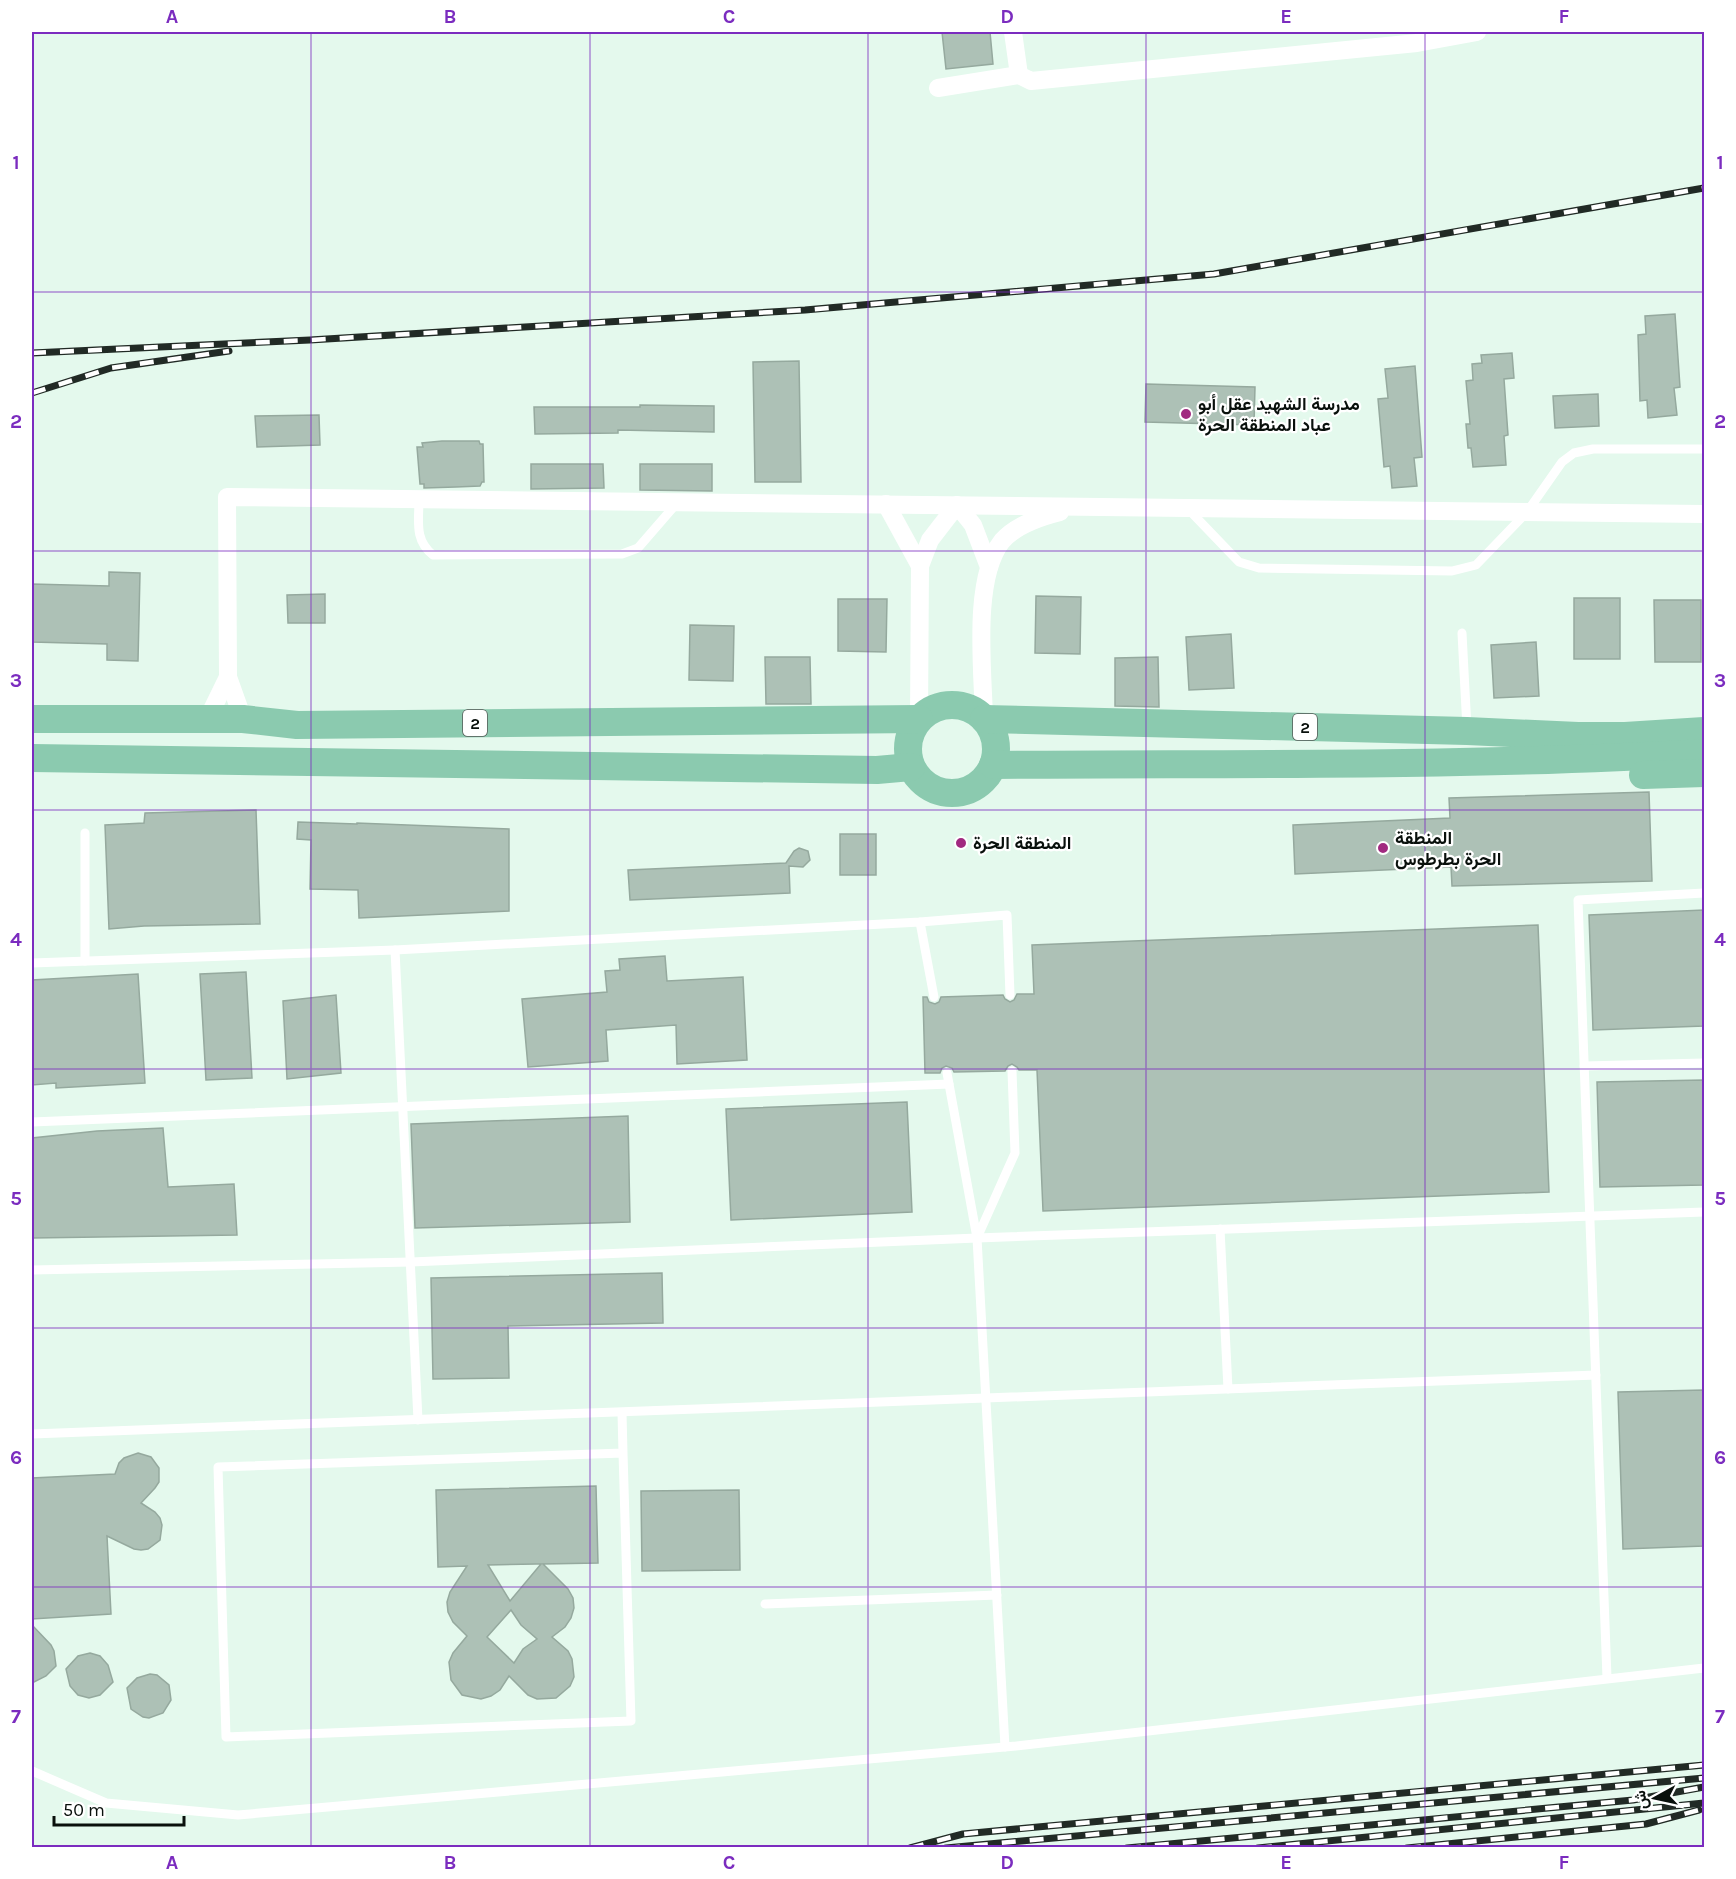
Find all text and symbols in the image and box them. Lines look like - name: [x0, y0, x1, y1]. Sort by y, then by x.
- text: A: [166, 5, 179, 28]
- text: B: [444, 5, 456, 28]
- text: C: [723, 5, 735, 28]
- text: D: [1000, 5, 1014, 28]
- text: E: [1280, 5, 1292, 28]
- text: F: [1559, 5, 1570, 28]
- text: 1: [12, 151, 20, 174]
- text: 1: [1716, 151, 1724, 174]
- place label: مدرسة الشهيد عقل أبو عباد المنطقة الحرة: [1198, 393, 1360, 436]
- marker: مدرسة الشهيد عقل أبو عباد المنطقة الحرة: [1179, 407, 1193, 421]
- text: 2: [10, 410, 22, 433]
- text: 2: [1714, 410, 1726, 433]
- text: 3: [10, 669, 22, 692]
- text: 3: [1714, 669, 1726, 692]
- road number: 2: [463, 710, 487, 736]
- road number: 2: [1293, 714, 1317, 740]
- place label: المنطقة الحرة بطرطوس: [1395, 827, 1501, 870]
- place label: المنطقة الحرة: [973, 832, 1072, 854]
- marker: المنطقة الحرة: [954, 836, 968, 850]
- marker: المنطقة الحرة بطرطوس: [1376, 841, 1390, 855]
- text: 4: [10, 928, 22, 951]
- text: 4: [1714, 928, 1726, 951]
- text: 5: [10, 1187, 22, 1210]
- text: 5: [1714, 1187, 1726, 1210]
- text: 6: [10, 1446, 22, 1469]
- text: 6: [1714, 1446, 1726, 1469]
- text: 7: [11, 1705, 21, 1728]
- text: 7: [1715, 1705, 1725, 1728]
- north arrow: [1625, 1768, 1685, 1828]
- scale bar: [54, 1789, 184, 1827]
- text: ش: [1630, 1789, 1651, 1811]
- text: 50 m: [63, 1799, 105, 1821]
- text: A: [166, 1851, 179, 1874]
- text: B: [444, 1851, 456, 1874]
- text: C: [723, 1851, 735, 1874]
- text: D: [1000, 1851, 1014, 1874]
- text: E: [1280, 1851, 1292, 1874]
- text: F: [1559, 1851, 1570, 1874]

